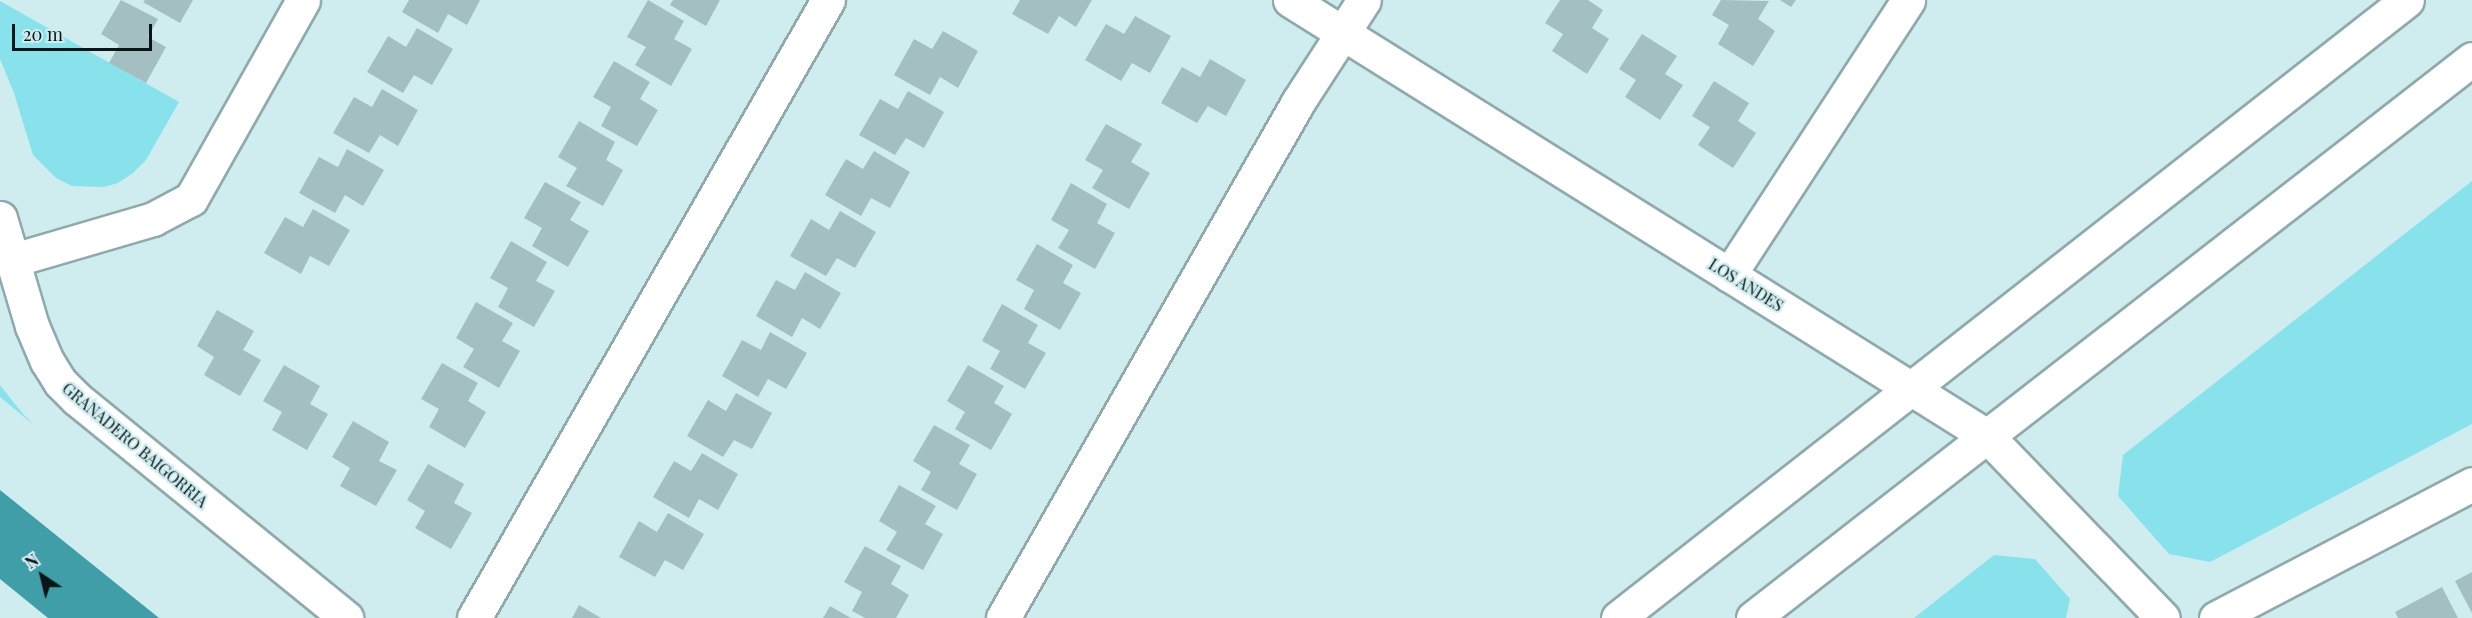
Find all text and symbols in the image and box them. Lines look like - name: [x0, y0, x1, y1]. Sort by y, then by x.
- scale bar: [15, 12, 154, 50]
- text: 20 m: [23, 22, 63, 46]
- street label: LOS ANDES: [1705, 254, 1787, 316]
- street label: GRANADERO BAIGORRIA: [58, 379, 212, 511]
- north arrow: [12, 546, 72, 606]
- text: N: [21, 549, 42, 573]

